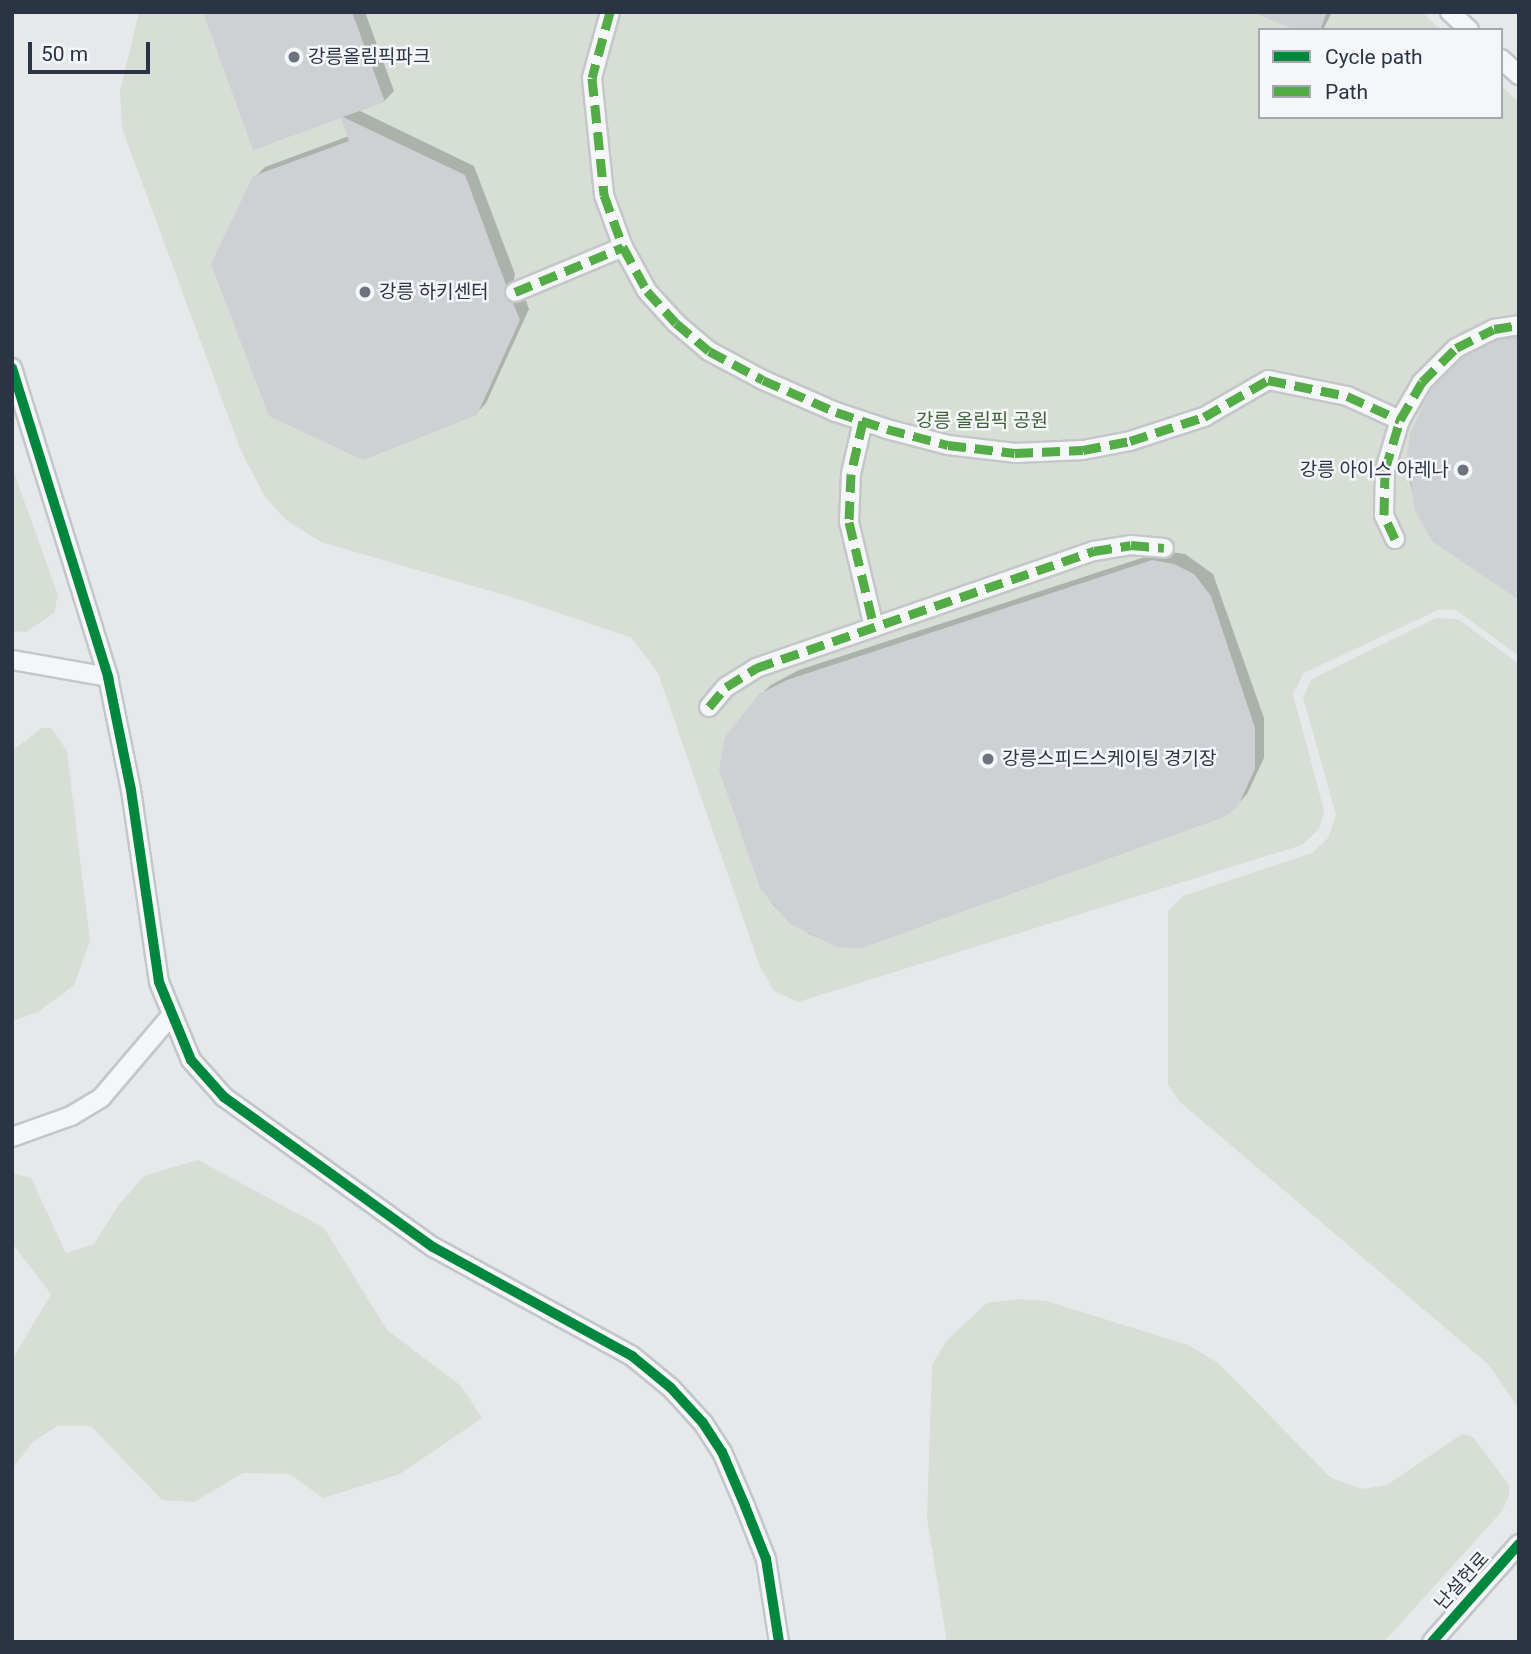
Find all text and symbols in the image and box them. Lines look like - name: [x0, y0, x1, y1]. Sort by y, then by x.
- scale bar: [32, 28, 154, 72]
- legend: [1258, 28, 1503, 119]
- text: 50 m: [41, 42, 88, 66]
- text: Cycle path: [1325, 45, 1423, 69]
- place label: 강릉올림픽파크: [308, 46, 430, 68]
- marker: 강릉올림픽파크: [286, 49, 302, 65]
- text: Path: [1325, 80, 1368, 104]
- place label: 강릉 하키센터: [379, 281, 489, 303]
- marker: 강릉 하키센터: [357, 284, 373, 300]
- park label: 강릉 올림픽 공원: [916, 410, 1048, 432]
- place label: 강릉 아이스 아레나: [1300, 459, 1449, 481]
- marker: 강릉 아이스 아레나: [1455, 462, 1471, 478]
- place label: 강릉스피드스케이팅 경기장: [1002, 748, 1216, 770]
- marker: 강릉스피드스케이팅 경기장: [980, 751, 996, 767]
- street label: 난설헌로: [1430, 1547, 1494, 1615]

